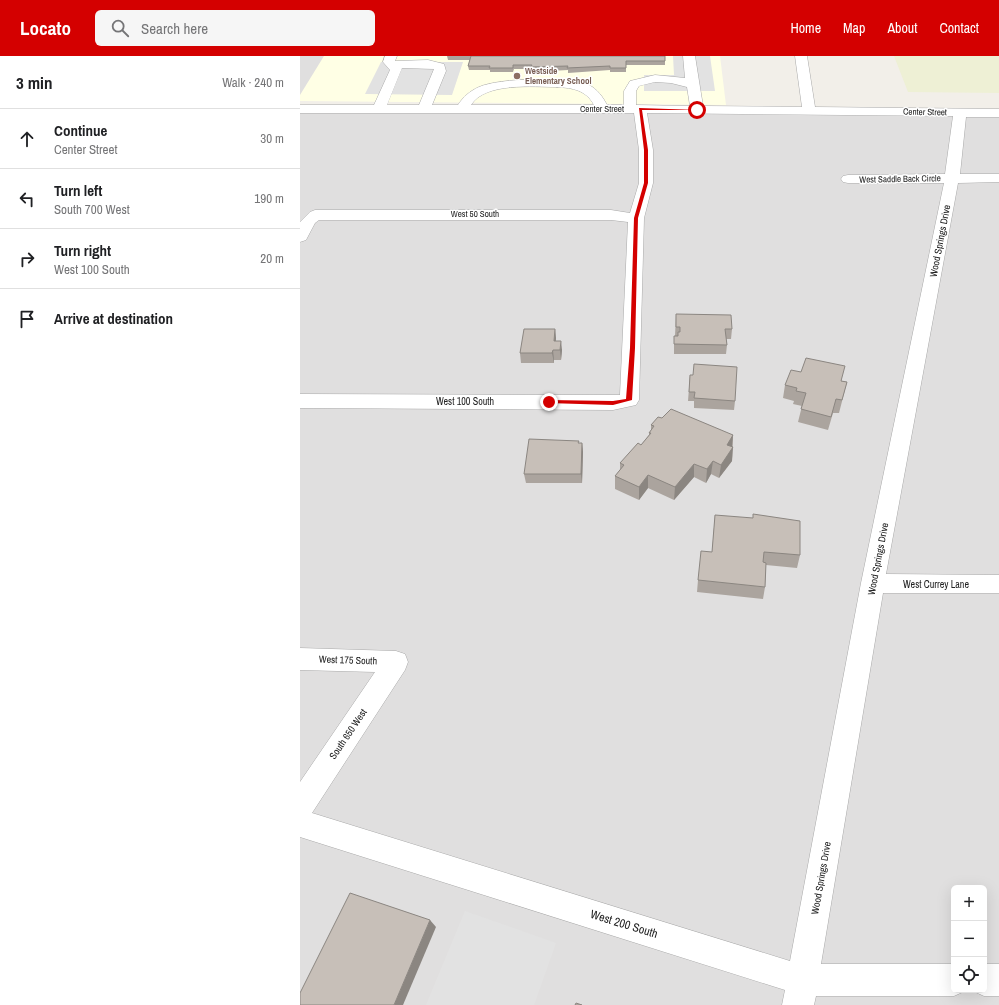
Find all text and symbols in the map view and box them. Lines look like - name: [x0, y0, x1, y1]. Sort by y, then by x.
- search box: [95, 10, 375, 46]
- text: Locato: [20, 15, 71, 41]
- icon: search: [109, 17, 131, 39]
- text: Search here: [141, 18, 208, 39]
- text: Home: [790, 19, 821, 37]
- text: Map: [843, 19, 865, 37]
- text: About: [887, 19, 917, 37]
- text: Contact: [939, 19, 979, 37]
- place label: Westside Elementary School: [525, 65, 591, 87]
- text: 3 min: [16, 71, 52, 94]
- marker: Westside Elementary School: [512, 71, 522, 81]
- text: Walk · 240 m: [222, 74, 284, 91]
- route start: [688, 101, 706, 119]
- street label: Center Street: [580, 103, 624, 115]
- street label: Center Street: [903, 106, 947, 118]
- text: Continue: [54, 120, 107, 141]
- icon: ahead: [16, 128, 38, 150]
- text: 30 m: [260, 130, 284, 147]
- text: Center Street: [54, 141, 117, 158]
- street label: West Saddle Back Circle: [859, 172, 941, 186]
- text: Turn left: [54, 180, 102, 201]
- icon: left: [16, 188, 38, 210]
- text: 190 m: [254, 190, 284, 207]
- text: South 700 West: [54, 201, 130, 218]
- street label: Wood Springs Drive: [927, 203, 953, 278]
- street label: West 50 South: [451, 208, 499, 220]
- text: Turn right: [54, 240, 111, 261]
- icon: right: [16, 248, 38, 270]
- text: 20 m: [260, 250, 284, 267]
- text: West 100 South: [54, 261, 130, 278]
- icon: arrive: [16, 308, 38, 330]
- text: Arrive at destination: [54, 308, 173, 329]
- route end: [540, 393, 558, 411]
- street label: West 100 South: [436, 395, 494, 408]
- street label: Wood Springs Drive: [865, 521, 891, 596]
- street label: West Currey Lane: [903, 578, 969, 591]
- street label: West 175 South: [319, 652, 377, 668]
- street label: South 650 West: [326, 706, 370, 762]
- street label: Wood Springs Drive: [808, 840, 834, 915]
- map controls: [951, 885, 987, 993]
- button: +: [951, 885, 987, 921]
- street label: West 200 South: [588, 906, 660, 942]
- button: −: [951, 921, 987, 957]
- button: locate: [951, 957, 987, 993]

